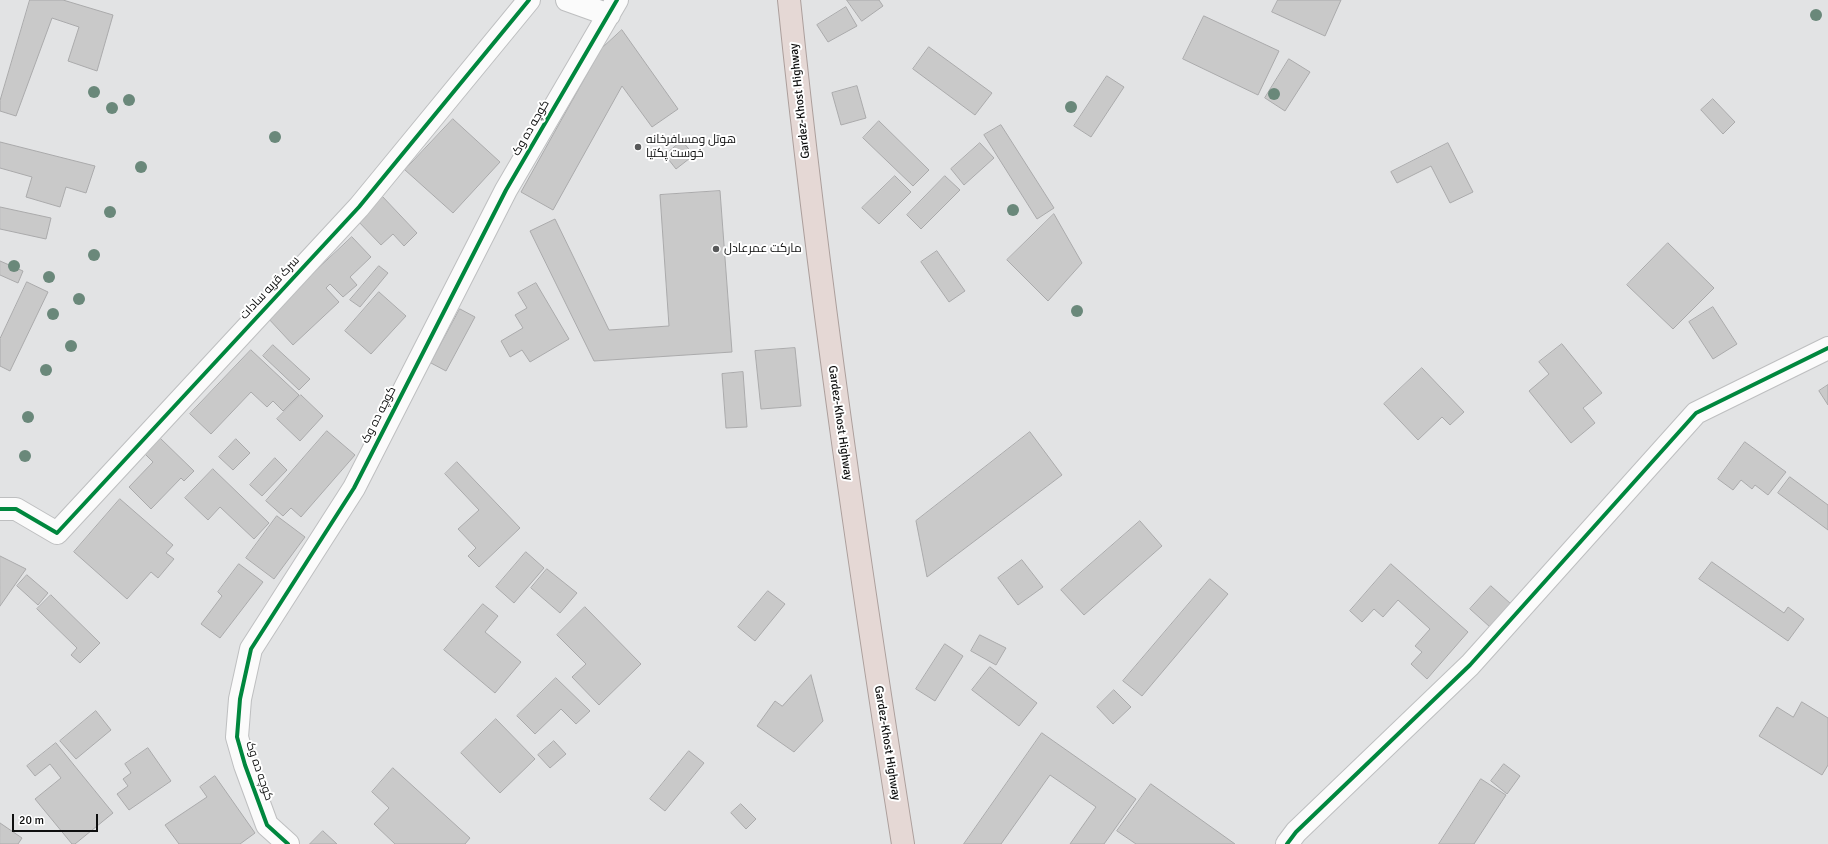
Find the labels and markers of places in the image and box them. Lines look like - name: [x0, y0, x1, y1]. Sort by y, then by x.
- place label: هوتل ومسافرخانه خوست پکتیا: [646, 133, 736, 161]
- marker: هوتل ومسافرخانه خوست پکتیا: [633, 142, 643, 152]
- place label: مارکت عمرعادل: [724, 242, 802, 256]
- marker: مارکت عمرعادل: [711, 244, 721, 254]

